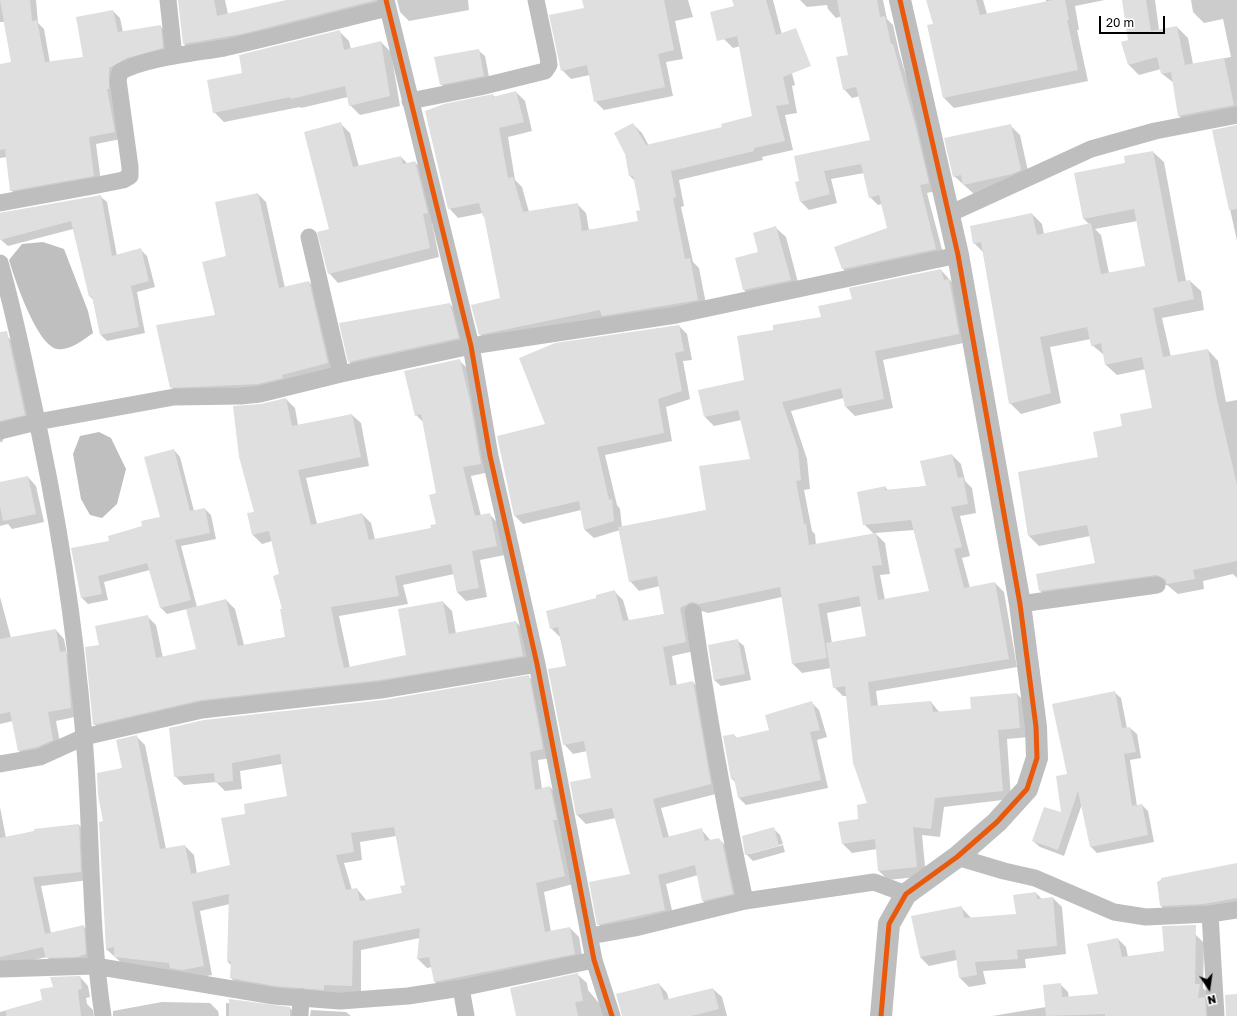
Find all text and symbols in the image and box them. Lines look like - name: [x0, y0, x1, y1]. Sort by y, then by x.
- scale bar: [1101, 8, 1167, 34]
- text: 20 m: [1106, 15, 1134, 30]
- north arrow: [1189, 968, 1229, 1008]
- text: N: [1206, 993, 1217, 1007]

